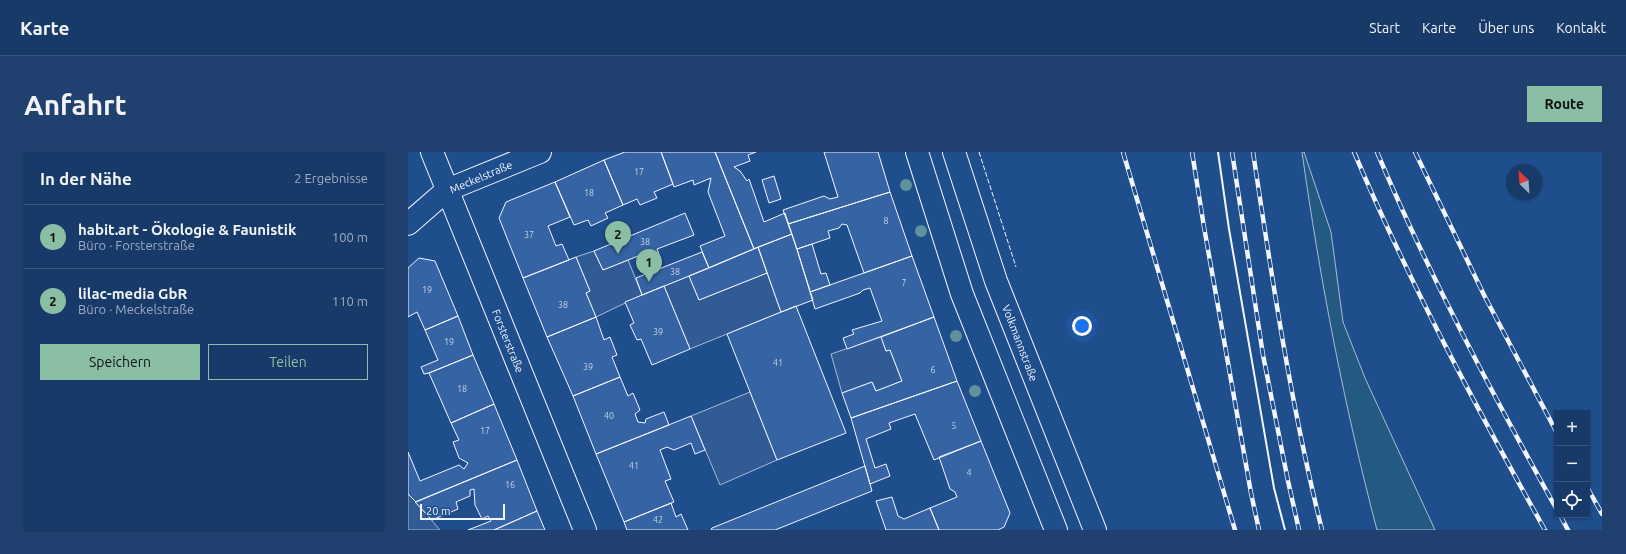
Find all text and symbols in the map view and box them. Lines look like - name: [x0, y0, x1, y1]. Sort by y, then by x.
- text: Karte: [20, 17, 69, 39]
- text: Start: [1369, 20, 1400, 36]
- text: Karte: [1422, 20, 1456, 36]
- text: Über uns: [1478, 20, 1534, 36]
- text: Kontakt: [1556, 20, 1606, 36]
- button: Route: [1527, 86, 1602, 122]
- text: Anfahrt: [24, 89, 127, 120]
- street label: Meckelstraße: [448, 158, 514, 196]
- north arrow: [1506, 164, 1542, 200]
- house number: 17: [634, 167, 644, 177]
- text: In der Nähe: [40, 169, 132, 188]
- text: 2 Ergebnisse: [294, 171, 368, 185]
- house number: 18: [584, 188, 594, 198]
- house number: 8: [883, 216, 889, 226]
- text: habit.art - Ökologie & Faunistik: [78, 221, 296, 238]
- pin: 2: [605, 221, 631, 254]
- text: 1: [49, 230, 57, 244]
- text: 100 m: [332, 230, 368, 244]
- house number: 37: [524, 230, 534, 240]
- house number: 38: [640, 237, 650, 247]
- text: Büro · Forsterstraße: [78, 238, 195, 252]
- pin: 1: [636, 249, 662, 282]
- house number: 38: [670, 267, 680, 277]
- house number: 7: [901, 278, 907, 288]
- text: lilac-media GbR: [78, 285, 187, 302]
- house number: 19: [422, 285, 432, 295]
- text: 2: [49, 294, 57, 308]
- text: 110 m: [332, 294, 368, 308]
- house number: 38: [558, 300, 568, 310]
- text: Büro · Meckelstraße: [78, 302, 194, 316]
- street label: Volkmannstraße: [1000, 303, 1040, 383]
- street label: Forsterstraße: [490, 308, 526, 374]
- your location: [1072, 316, 1092, 336]
- house number: 39: [653, 327, 663, 337]
- house number: 19: [444, 337, 454, 347]
- button: Speichern: [40, 344, 200, 380]
- button: Teilen: [208, 344, 368, 380]
- house number: 41: [773, 358, 783, 368]
- house number: 39: [583, 362, 593, 372]
- house number: 6: [930, 365, 936, 375]
- house number: 18: [457, 384, 467, 394]
- map controls: [1554, 410, 1590, 518]
- button: +: [1554, 410, 1590, 446]
- house number: 40: [604, 411, 614, 421]
- house number: 5: [951, 421, 957, 431]
- house number: 17: [480, 426, 490, 436]
- button: −: [1554, 446, 1590, 482]
- house number: 41: [629, 461, 639, 471]
- house number: 4: [966, 468, 972, 478]
- house number: 16: [505, 480, 515, 490]
- button: locate: [1554, 482, 1590, 518]
- scale bar: [420, 502, 505, 521]
- text: 20 m: [426, 505, 450, 517]
- house number: 42: [653, 515, 663, 525]

